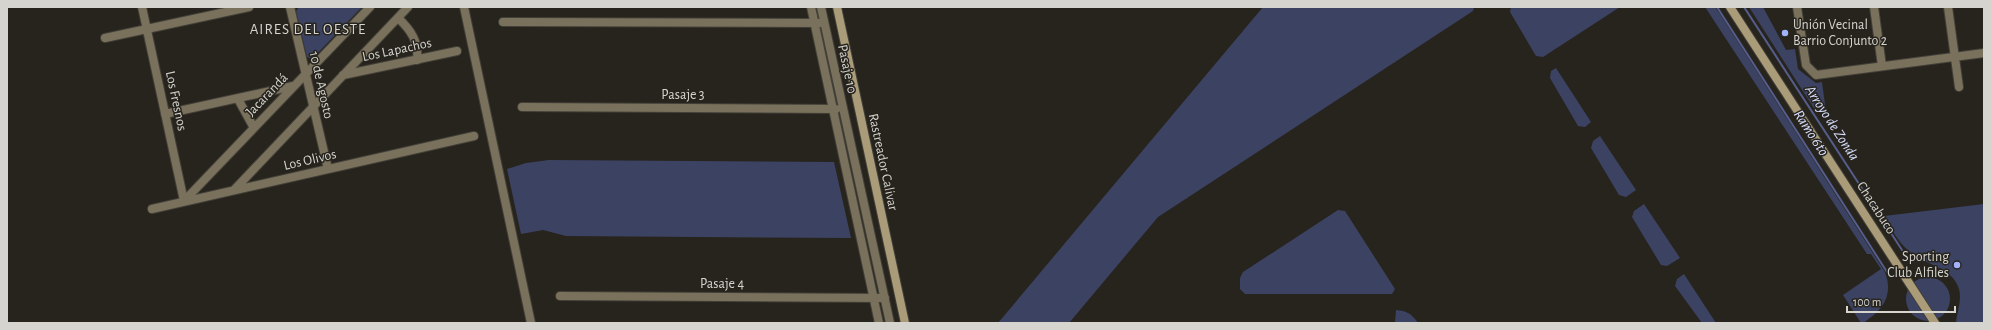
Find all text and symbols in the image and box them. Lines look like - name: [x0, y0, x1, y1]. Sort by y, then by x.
- place label: Unión Vecinal Barrio Conjunto 2: [1793, 18, 1887, 48]
- district label: AIRES DEL OESTE: [250, 22, 366, 37]
- marker: Unión Vecinal Barrio Conjunto 2: [1780, 28, 1790, 38]
- street label: Los Lapachos: [361, 36, 433, 64]
- street label: Pasaje 10: [835, 43, 859, 95]
- street label: 10 de Agosto: [306, 50, 336, 120]
- street label: Los Fresnos: [163, 70, 189, 132]
- street label: Jacarandá: [243, 70, 291, 119]
- water label: Arroyo de Zonda: [1802, 82, 1862, 163]
- street label: Pasaje 3: [661, 88, 705, 102]
- water label: Ramo 6to: [1791, 107, 1831, 159]
- street label: Rastreador Calivar: [866, 112, 900, 212]
- street label: Los Olivos: [282, 147, 338, 173]
- street label: Chacabuco: [1854, 179, 1898, 237]
- place label: Sporting Club Alfiles: [1887, 250, 1949, 280]
- marker: Sporting Club Alfiles: [1952, 260, 1962, 270]
- street label: Pasaje 4: [700, 277, 744, 291]
- scale bar: [1847, 288, 1955, 314]
- text: 100 m: [1853, 296, 1881, 308]

